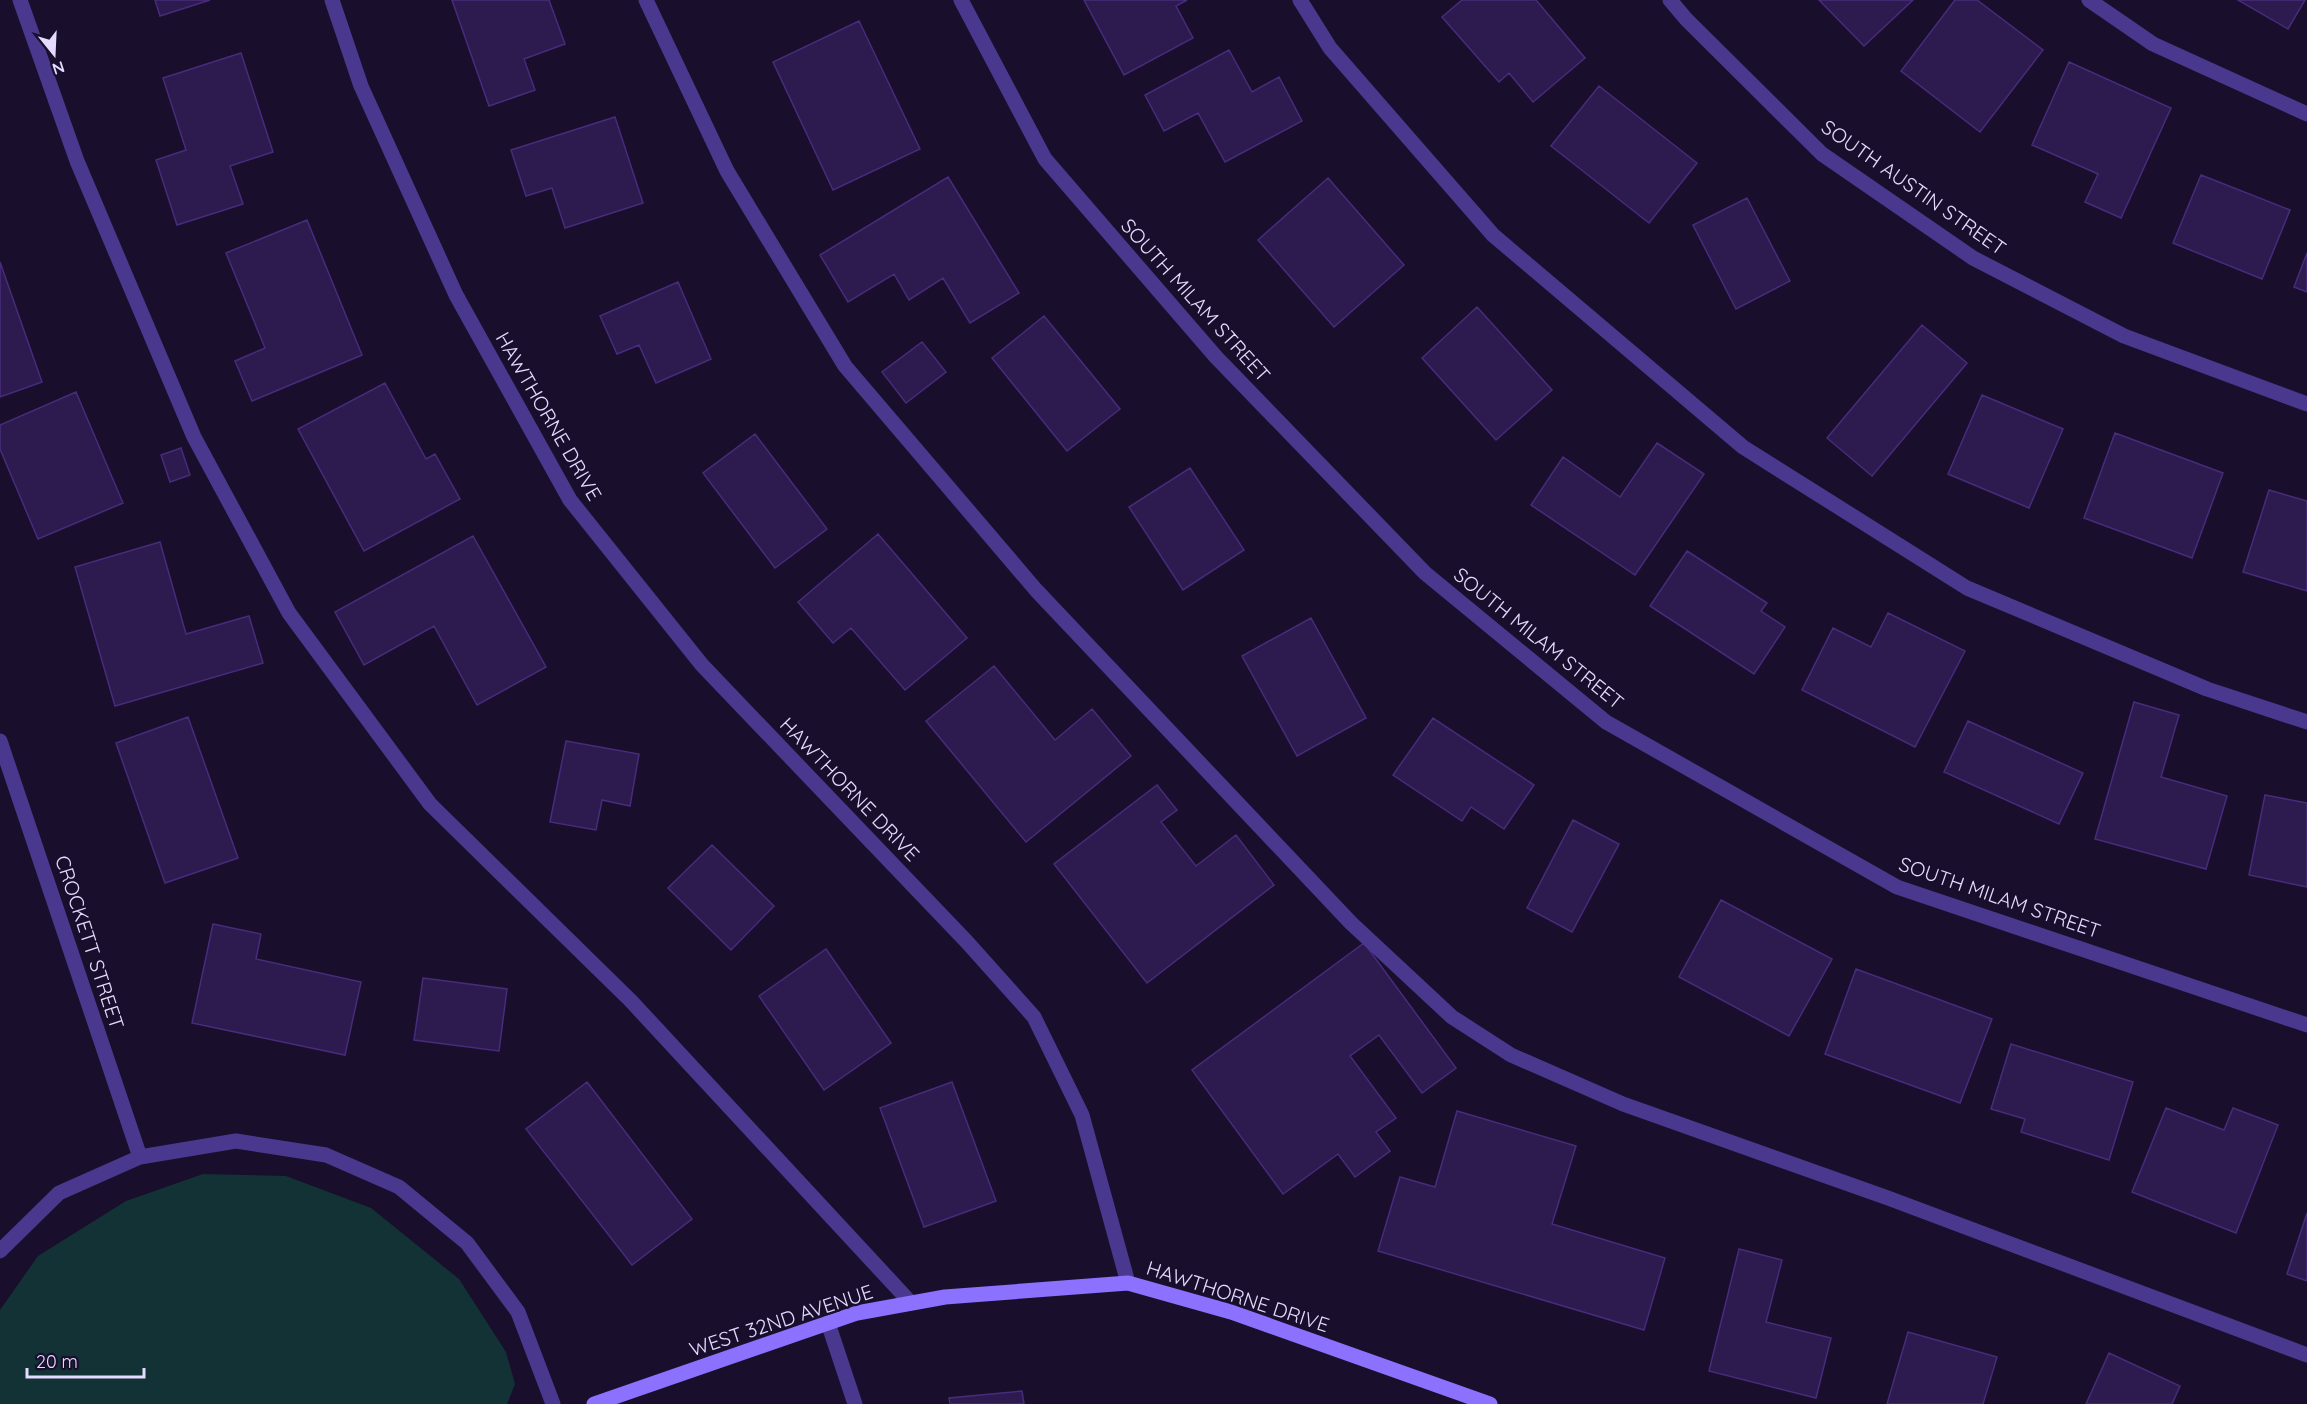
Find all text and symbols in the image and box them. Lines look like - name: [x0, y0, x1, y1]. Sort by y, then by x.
- north arrow: [24, 24, 84, 84]
- text: N: [50, 57, 67, 80]
- street label: SOUTH AUSTIN STREET: [1817, 114, 2011, 260]
- street label: SOUTH MILAM STREET: [1116, 213, 1276, 387]
- street label: HAWTHORNE DRIVE: [491, 327, 607, 505]
- street label: SOUTH MILAM STREET: [1449, 562, 1629, 714]
- street label: HAWTHORNE DRIVE: [775, 712, 925, 866]
- street label: SOUTH MILAM STREET: [1896, 851, 2104, 943]
- street label: CROCKETT STREET: [50, 852, 130, 1032]
- street label: HAWTHORNE DRIVE: [1144, 1255, 1332, 1337]
- street label: WEST 32ND AVENUE: [686, 1279, 876, 1361]
- scale bar: [27, 1341, 144, 1379]
- text: 20 m: [36, 1350, 78, 1373]

